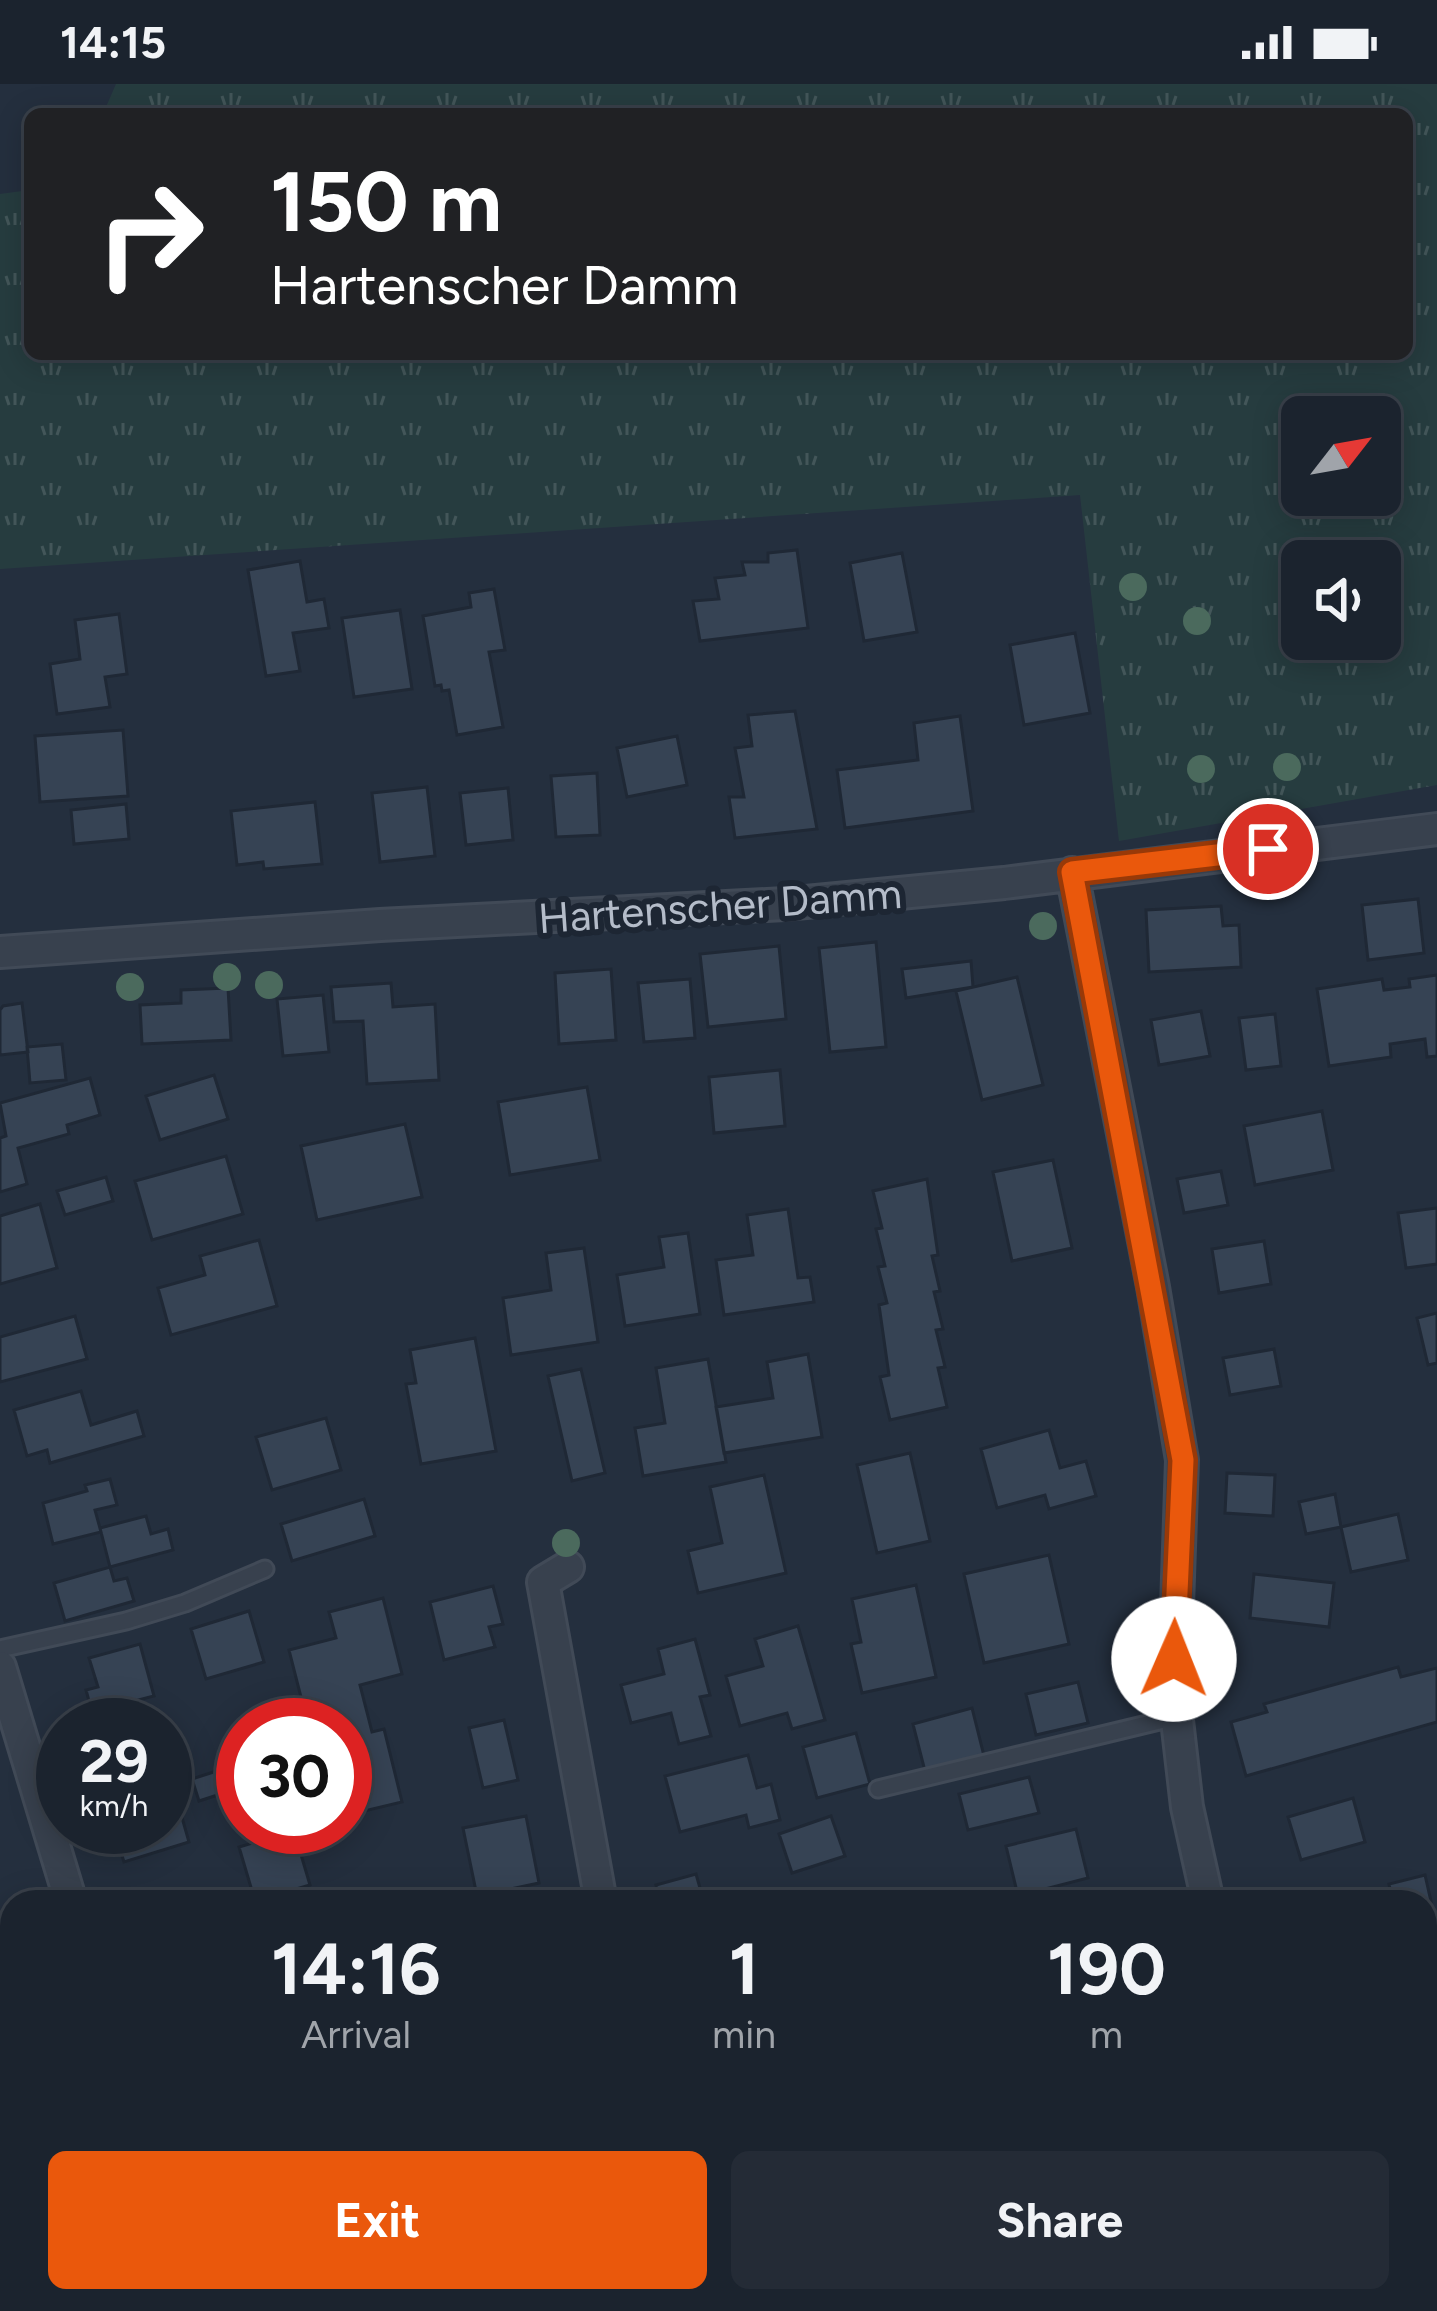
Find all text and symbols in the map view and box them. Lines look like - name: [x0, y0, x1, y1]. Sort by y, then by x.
- text: 14:15: [60, 15, 166, 69]
- text: 150 m: [270, 151, 502, 252]
- icon: right: [72, 156, 228, 312]
- text: Hartenscher Damm: [270, 253, 738, 318]
- north arrow: [1281, 396, 1401, 516]
- map controls: [1281, 396, 1401, 660]
- button: sound: [1281, 540, 1401, 660]
- pin: [1217, 798, 1319, 900]
- icon: arrive: [1235, 816, 1301, 882]
- street label: Hartenscher Damm: [536, 868, 904, 944]
- position arrow: [1111, 1596, 1237, 1722]
- speed limit sign: 30: [216, 1698, 372, 1854]
- text: 29: [79, 1725, 149, 1797]
- text: km/h: [80, 1787, 148, 1824]
- text: 14:16: [271, 1926, 441, 2012]
- text: 1: [729, 1926, 759, 2012]
- text: 190: [1047, 1926, 1166, 2012]
- text: Arrival: [301, 2011, 411, 2058]
- text: min: [712, 2011, 776, 2058]
- text: m: [1090, 2011, 1123, 2058]
- button: Exit: [48, 2151, 707, 2289]
- button: Share: [731, 2151, 1389, 2289]

